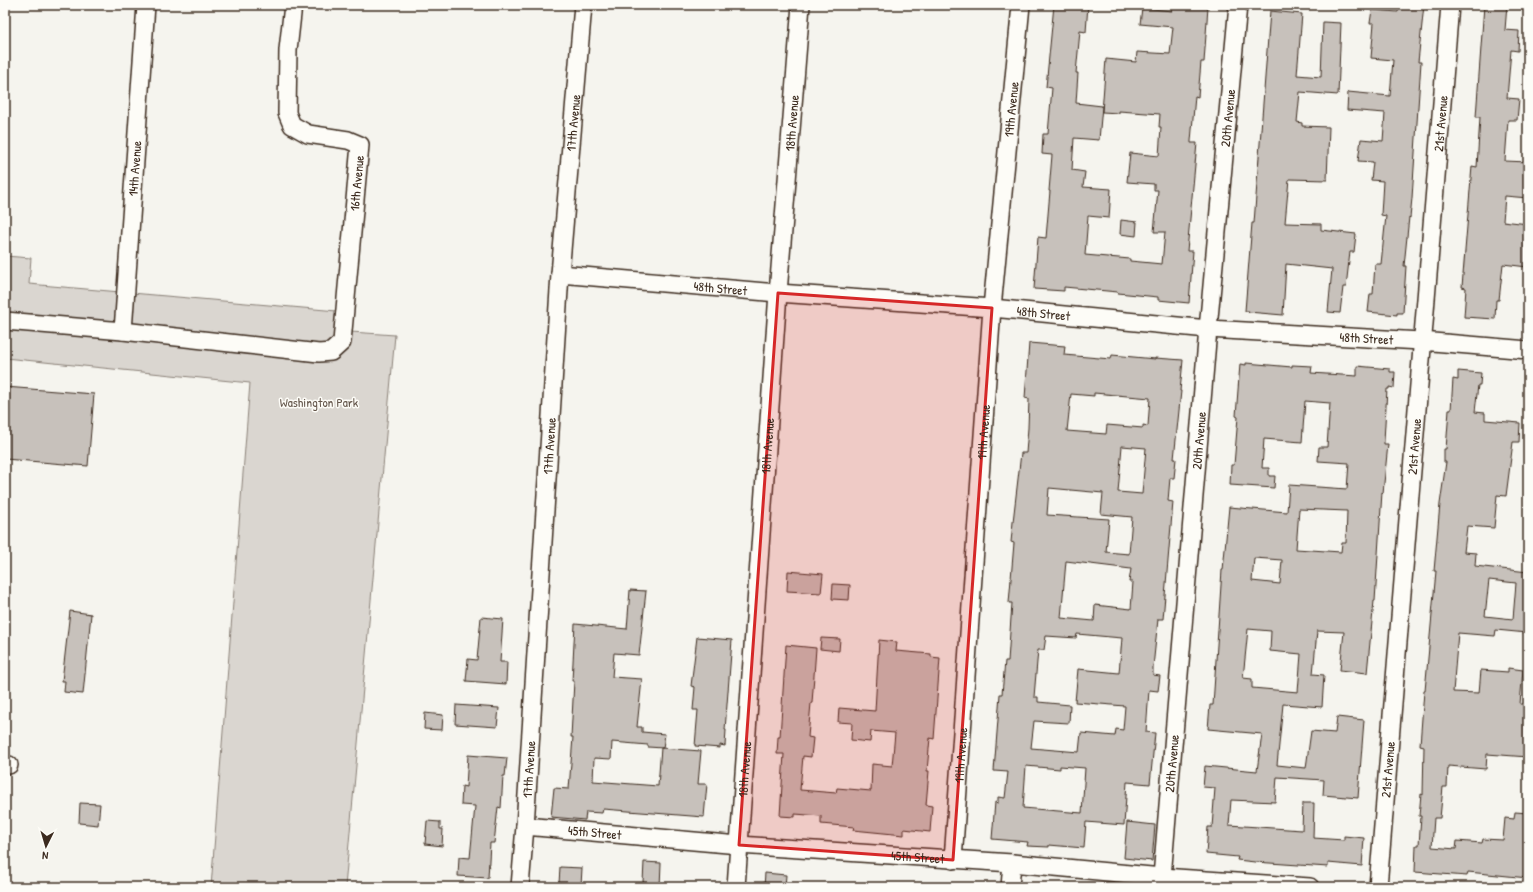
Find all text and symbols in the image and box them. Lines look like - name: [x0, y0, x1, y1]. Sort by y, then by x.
- street label: 19th Avenue: [999, 81, 1023, 138]
- street label: 20th Avenue: [1216, 88, 1239, 147]
- street label: 17th Avenue: [562, 94, 584, 152]
- street label: 18th Avenue: [780, 94, 803, 152]
- street label: 21st Avenue: [1429, 95, 1452, 152]
- street label: 14th Avenue: [124, 140, 145, 197]
- street label: 16th Avenue: [345, 155, 368, 212]
- street label: 48th Street: [693, 277, 748, 299]
- street label: 48th Street: [1016, 301, 1072, 325]
- street label: 48th Street: [1339, 327, 1394, 348]
- park label: Washington Park: [280, 393, 359, 411]
- street label: 19th Avenue: [972, 404, 994, 460]
- street label: 20th Avenue: [1187, 411, 1210, 470]
- street label: 17th Avenue: [538, 417, 560, 475]
- street label: 18th Avenue: [756, 417, 778, 475]
- street label: 21st Avenue: [1403, 418, 1425, 475]
- street label: 19th Avenue: [949, 727, 971, 784]
- street label: 20th Avenue: [1160, 734, 1183, 793]
- street label: 17th Avenue: [518, 740, 539, 798]
- street label: 18th Avenue: [733, 741, 755, 798]
- street label: 21st Avenue: [1376, 741, 1399, 798]
- street label: 45th Street: [567, 821, 623, 844]
- north arrow: [26, 826, 66, 866]
- street label: 45th Street: [890, 846, 946, 868]
- text: N: [41, 849, 49, 863]

